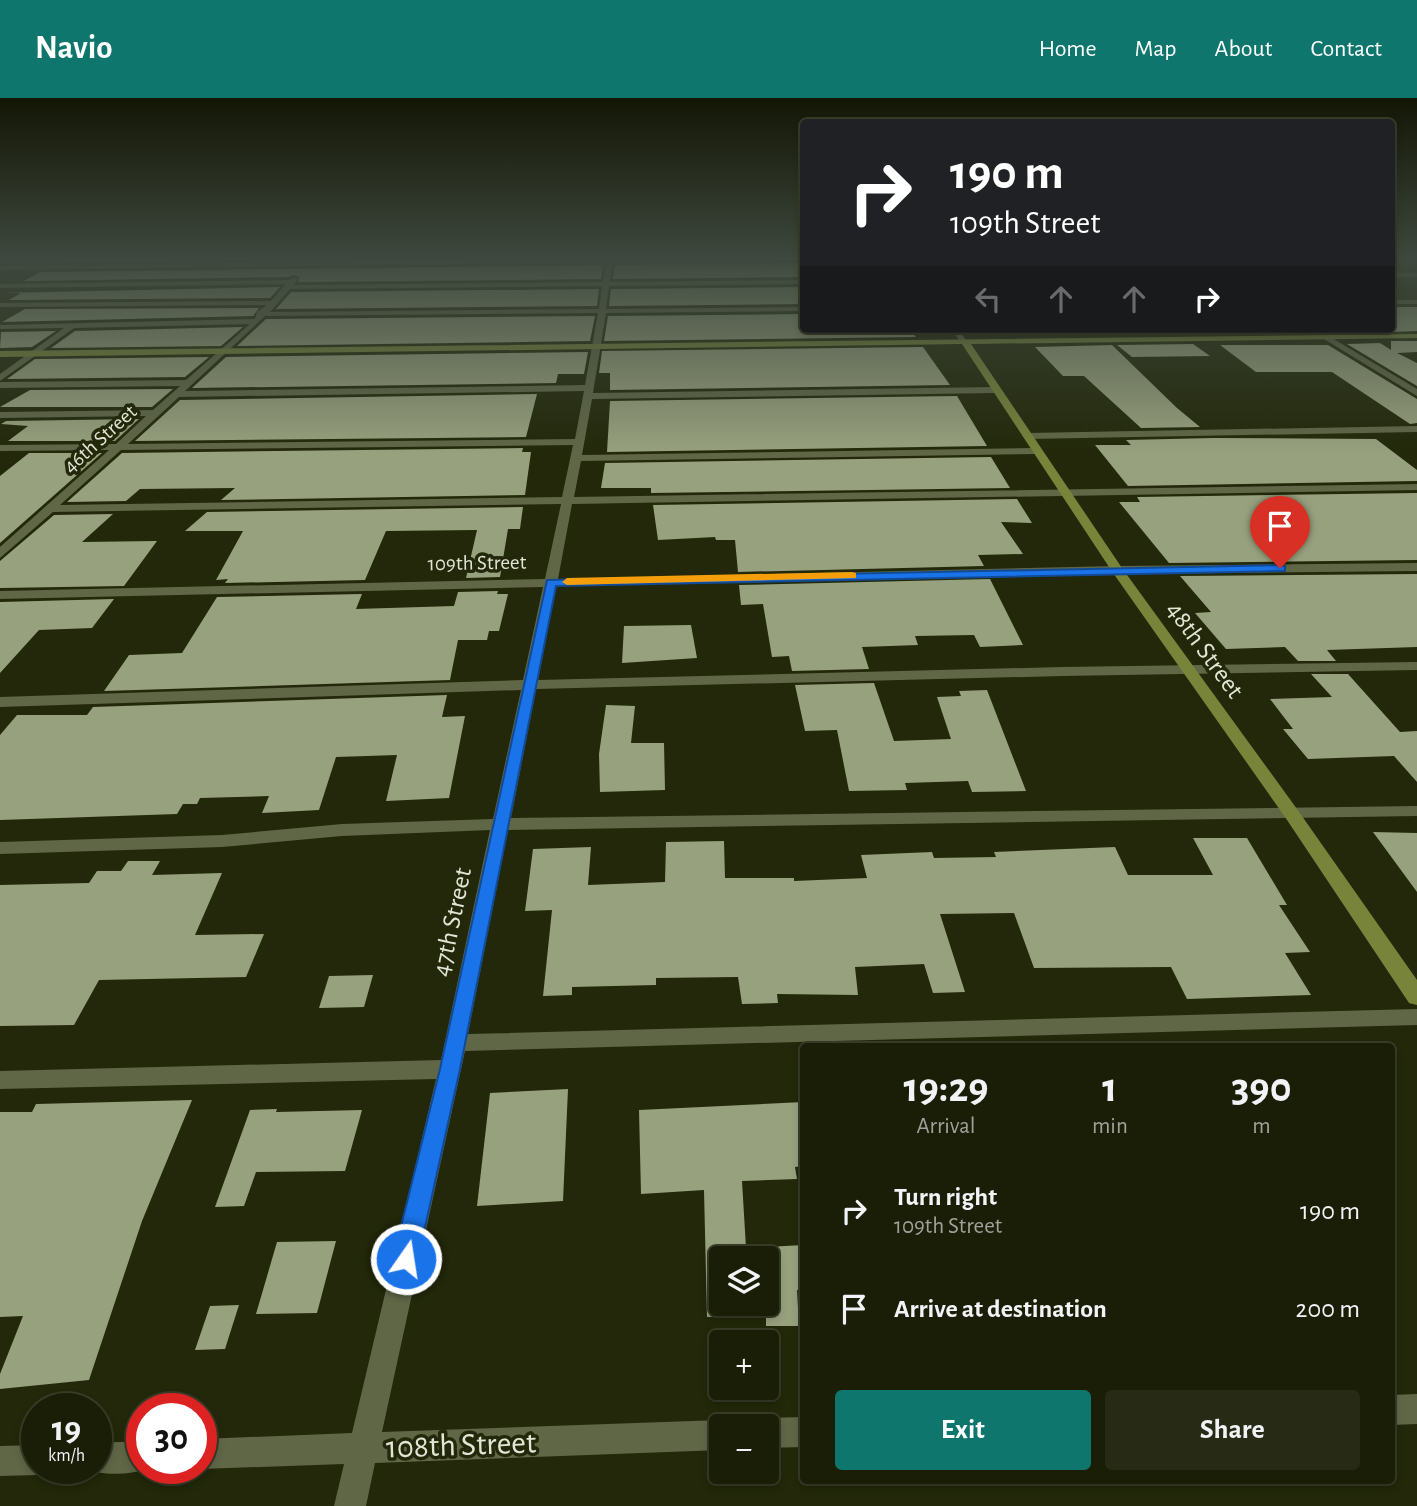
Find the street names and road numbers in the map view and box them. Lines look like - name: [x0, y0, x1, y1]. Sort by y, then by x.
- street label: 46th Street: [59, 401, 141, 477]
- street label: 109th Street: [427, 552, 527, 574]
- street label: 48th Street: [1162, 597, 1248, 703]
- street label: 47th Street: [428, 865, 476, 979]
- street label: 108th Street: [385, 1426, 537, 1464]

